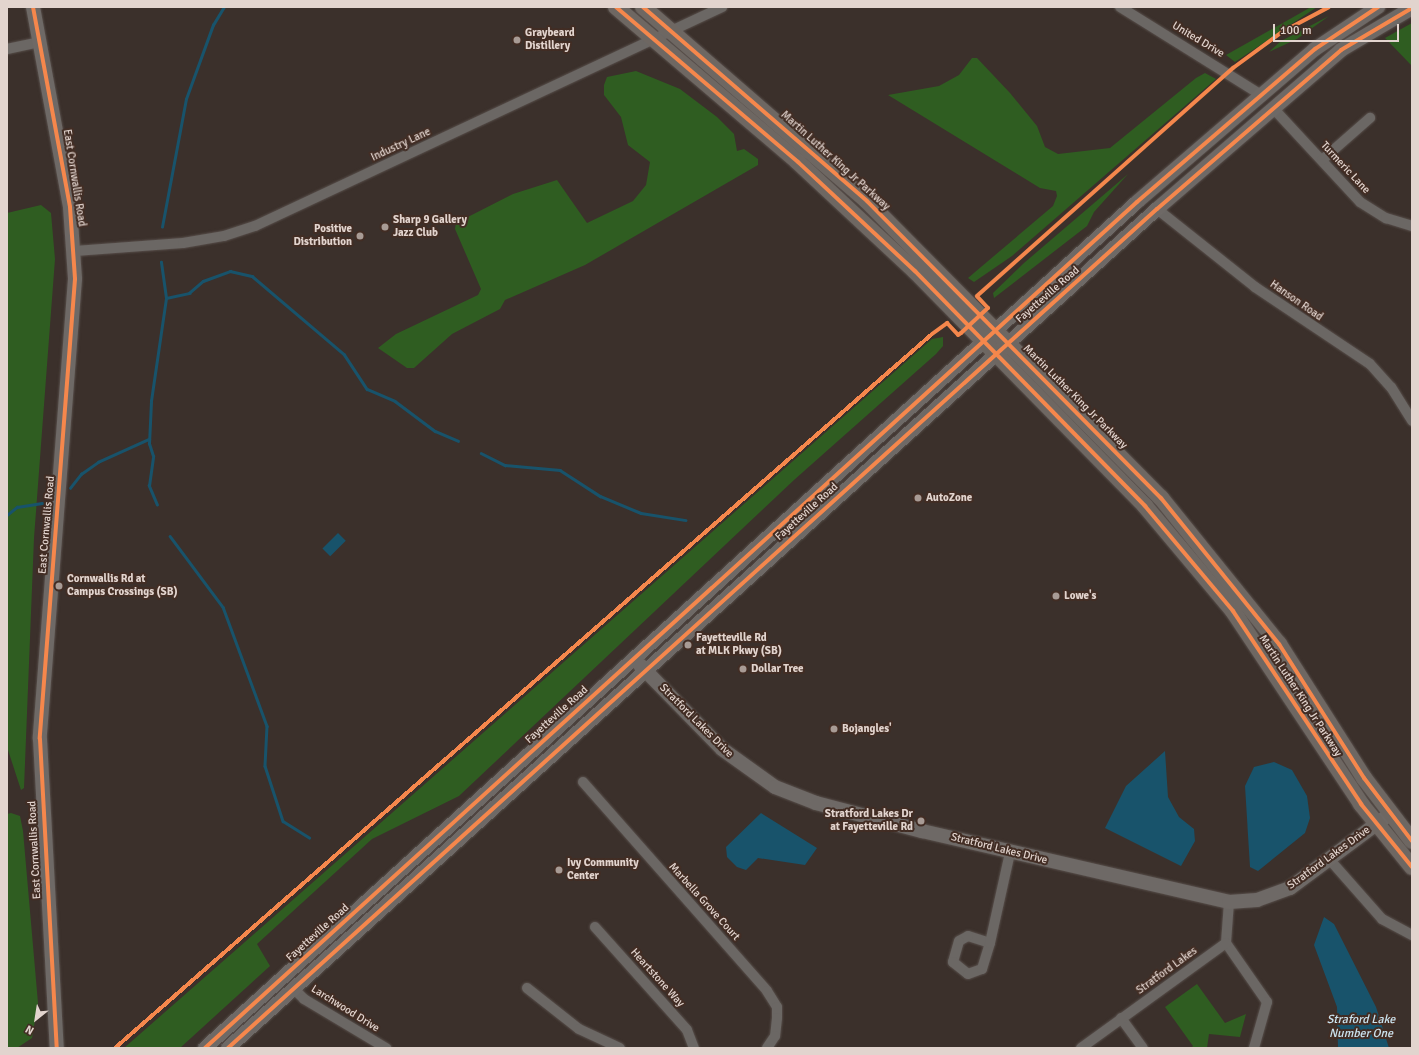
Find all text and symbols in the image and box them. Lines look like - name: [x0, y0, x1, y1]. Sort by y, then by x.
- scale bar: [1275, 16, 1401, 42]
- street label: United Drive: [1170, 19, 1226, 61]
- text: 100 m: [1280, 23, 1312, 38]
- place label: Graybeard Distillery: [525, 27, 575, 53]
- marker: Graybeard Distillery: [512, 35, 522, 45]
- street label: Martin Luther King Jr Parkway: [778, 109, 892, 213]
- street label: Industry Lane: [369, 125, 433, 165]
- street label: East Cornwallis Road: [60, 128, 88, 228]
- street label: Turmeric Lane: [1318, 139, 1372, 197]
- place label: Sharp 9 Gallery Jazz Club: [393, 214, 467, 240]
- marker: Sharp 9 Gallery Jazz Club: [380, 222, 390, 232]
- place label: Positive Distribution: [293, 223, 352, 249]
- marker: Positive Distribution: [355, 231, 365, 241]
- street label: Fayetteville Road: [1014, 264, 1082, 326]
- street label: Hanson Road: [1267, 278, 1325, 324]
- street label: Martin Luther King Jr Parkway: [1020, 342, 1130, 452]
- street label: East Cornwallis Road: [36, 475, 58, 575]
- street label: Fayetteville Road: [773, 480, 841, 544]
- place label: AutoZone: [926, 491, 972, 505]
- marker: AutoZone: [913, 493, 923, 503]
- place label: Cornwallis Rd at Campus Crossings (SB): [67, 573, 178, 599]
- marker: Cornwallis Rd at Campus Crossings (SB): [54, 581, 64, 591]
- place label: Lowe's: [1064, 589, 1096, 603]
- marker: Lowe's: [1051, 591, 1061, 601]
- place label: Fayetteville Rd at MLK Pkwy (SB): [696, 632, 782, 658]
- street label: Martin Luther King Jr Parkway: [1256, 633, 1344, 759]
- marker: Fayetteville Rd at MLK Pkwy (SB): [683, 640, 693, 650]
- place label: Dollar Tree: [751, 662, 804, 676]
- marker: Dollar Tree: [738, 664, 748, 674]
- street label: Stratford Lakes Drive: [656, 681, 736, 761]
- street label: Fayetteville Road: [523, 683, 591, 747]
- place label: Bojangles': [842, 722, 892, 736]
- marker: Bojangles': [829, 724, 839, 734]
- street label: East Cornwallis Road: [26, 801, 44, 899]
- place label: Stratford Lakes Dr at Fayetteville Rd: [825, 808, 913, 834]
- marker: Stratford Lakes Dr at Fayetteville Rd: [916, 816, 926, 826]
- street label: Stratford Lakes Drive: [1285, 824, 1373, 892]
- street label: Stratford Lakes Drive: [949, 831, 1049, 867]
- place label: Ivy Community Center: [567, 857, 639, 883]
- street label: Marbella Grove Court: [666, 860, 742, 944]
- marker: Ivy Community Center: [554, 865, 564, 875]
- street label: Fayetteville Road: [284, 901, 352, 965]
- street label: Stratford Lakes: [1134, 945, 1200, 997]
- street label: Heartstone Way: [627, 946, 687, 1010]
- street label: Larchwood Drive: [308, 983, 382, 1035]
- north arrow: [16, 999, 56, 1039]
- water label: Straford Lake Number One: [1327, 1013, 1395, 1041]
- text: N: [23, 1022, 36, 1037]

